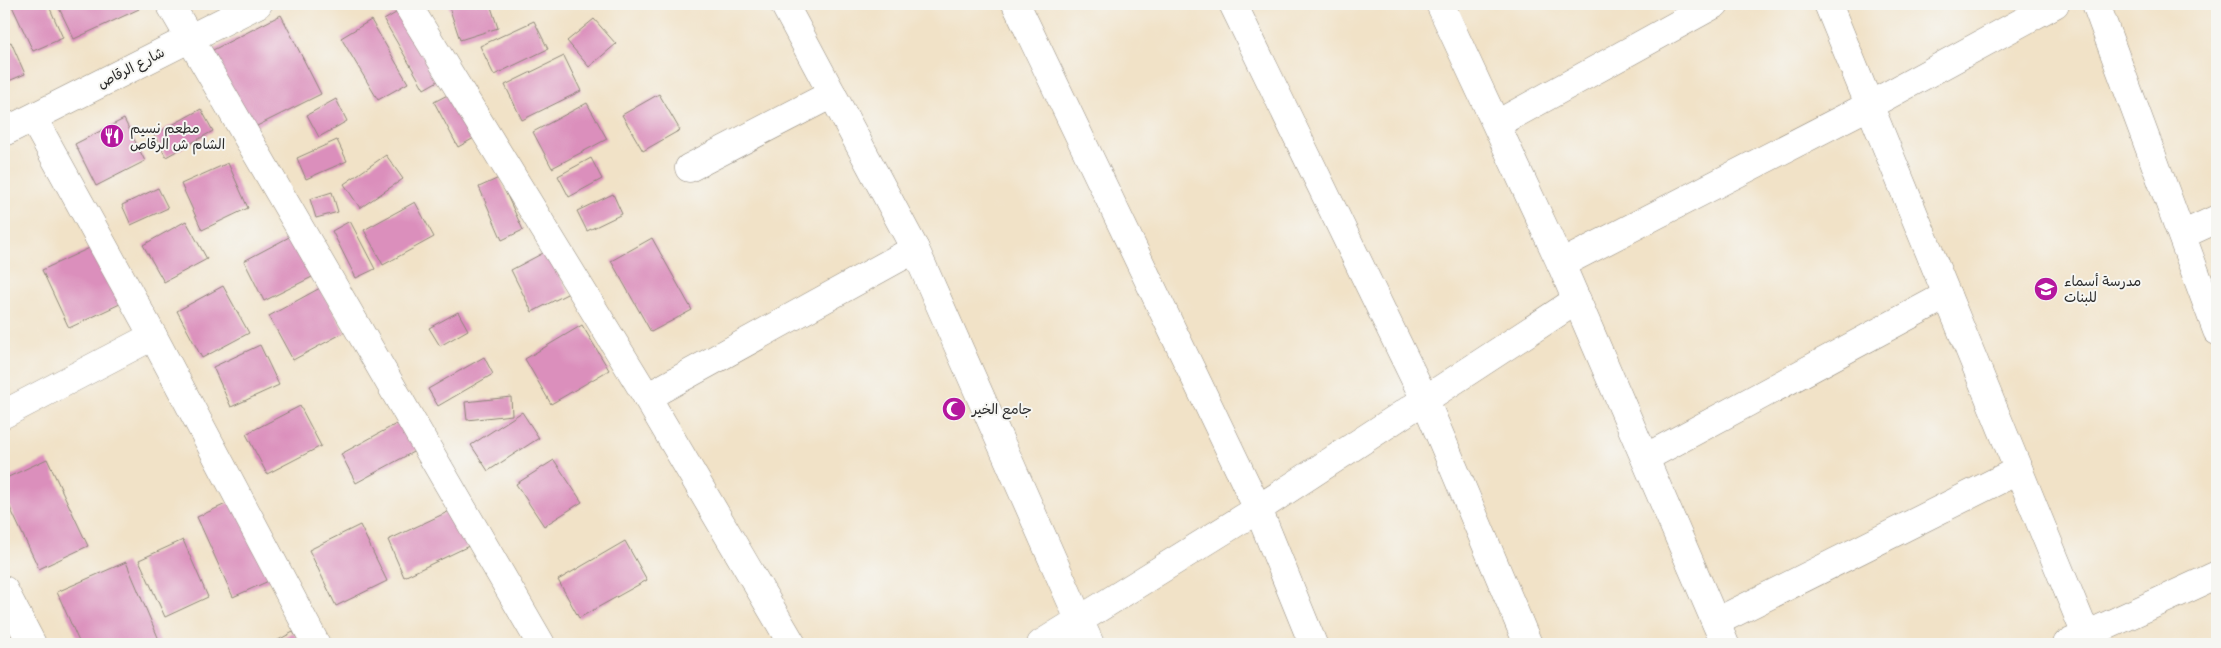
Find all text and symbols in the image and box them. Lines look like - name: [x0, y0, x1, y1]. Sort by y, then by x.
- street label: شارع الرقاص: [95, 44, 168, 93]
- place label: مطعم نسيم الشام ش الرقاص: [130, 120, 225, 155]
- restaurant icon: مطعم نسيم الشام ش الرقاص: [99, 123, 125, 149]
- place label: مدرسة أسماء للبنات: [2064, 273, 2141, 306]
- school or university icon: مدرسة أسماء للبنات: [2033, 276, 2059, 302]
- mosque icon: جامع الخير: [941, 396, 967, 422]
- place label: جامع الخير: [971, 401, 1032, 420]

